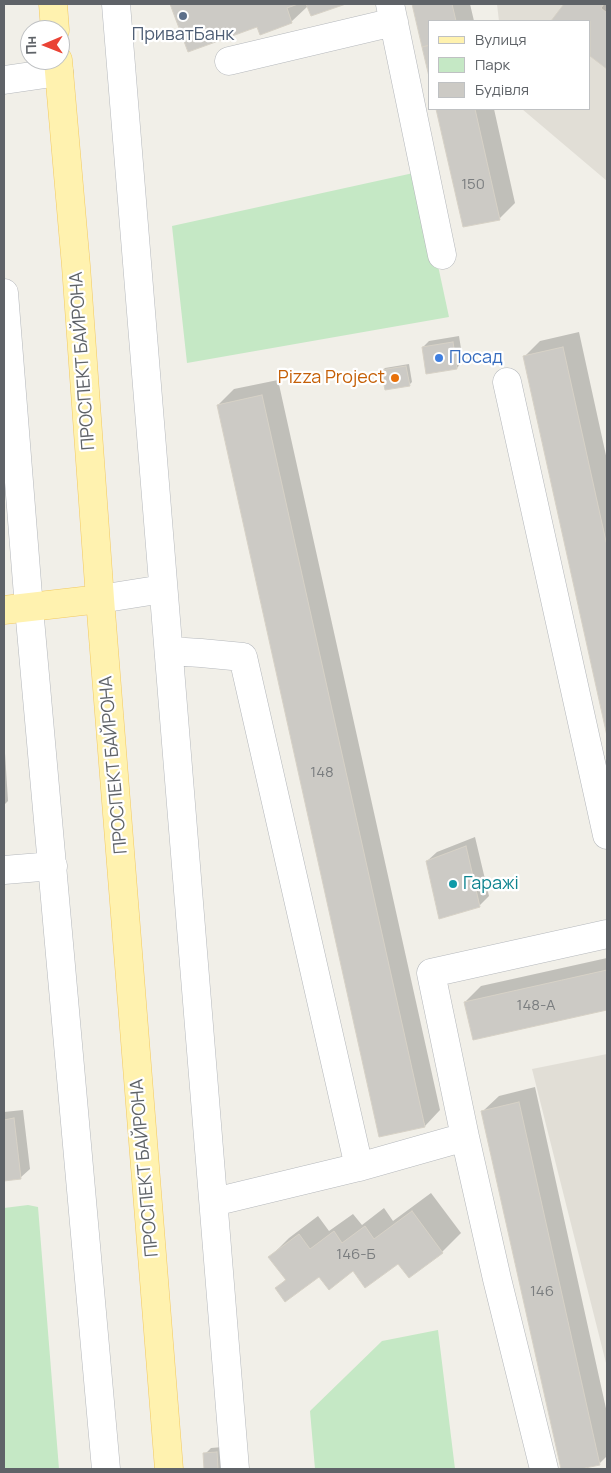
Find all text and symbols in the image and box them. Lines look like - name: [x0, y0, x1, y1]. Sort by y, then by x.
- marker: ПриватБанк: [177, 10, 189, 22]
- north arrow: [20, 20, 70, 70]
- legend: [428, 20, 591, 110]
- place label: ПриватБанк: [132, 24, 234, 46]
- text: Вулиця: [475, 29, 527, 50]
- text: Пн: [21, 36, 40, 55]
- text: Парк: [475, 54, 510, 75]
- text: Будівля: [475, 79, 529, 100]
- house number: 150: [461, 176, 485, 194]
- street label: ПРОСПЕКТ БАЙРОНА: [66, 271, 100, 451]
- place label: Посад: [449, 347, 503, 369]
- marker: Посад: [433, 352, 445, 364]
- place label: Pizza Project: [278, 367, 385, 389]
- marker: Pizza Project: [389, 372, 401, 384]
- street label: ПРОСПЕКТ БАЙРОНА: [95, 675, 133, 855]
- house number: 148: [310, 764, 334, 782]
- place label: Гаражі: [463, 873, 519, 895]
- marker: Гаражі: [447, 878, 459, 890]
- house number: 148-А: [517, 997, 555, 1015]
- street label: ПРОСПЕКТ БАЙРОНА: [126, 1078, 164, 1258]
- house number: 146-Б: [336, 1246, 376, 1264]
- house number: 146: [530, 1283, 554, 1301]

